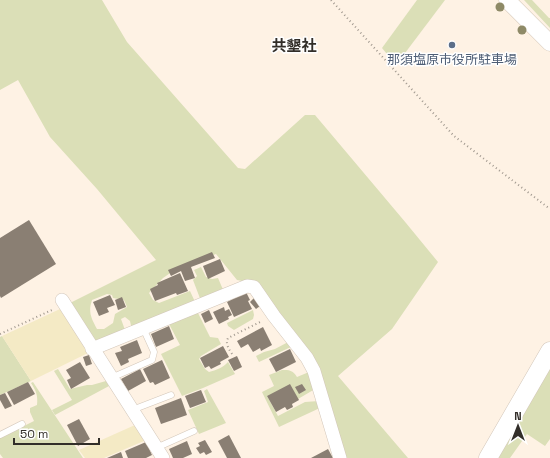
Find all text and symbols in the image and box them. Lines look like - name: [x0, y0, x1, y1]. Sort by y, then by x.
- district label: 共墾社: [271, 36, 317, 55]
- marker: 那須塩原市役所駐車場: [447, 40, 457, 50]
- place label: 那須塩原市役所駐車場: [387, 51, 517, 68]
- north arrow: [498, 406, 538, 446]
- text: N: [514, 409, 522, 423]
- scale bar: [14, 420, 99, 446]
- text: 50 m: [20, 426, 48, 442]

